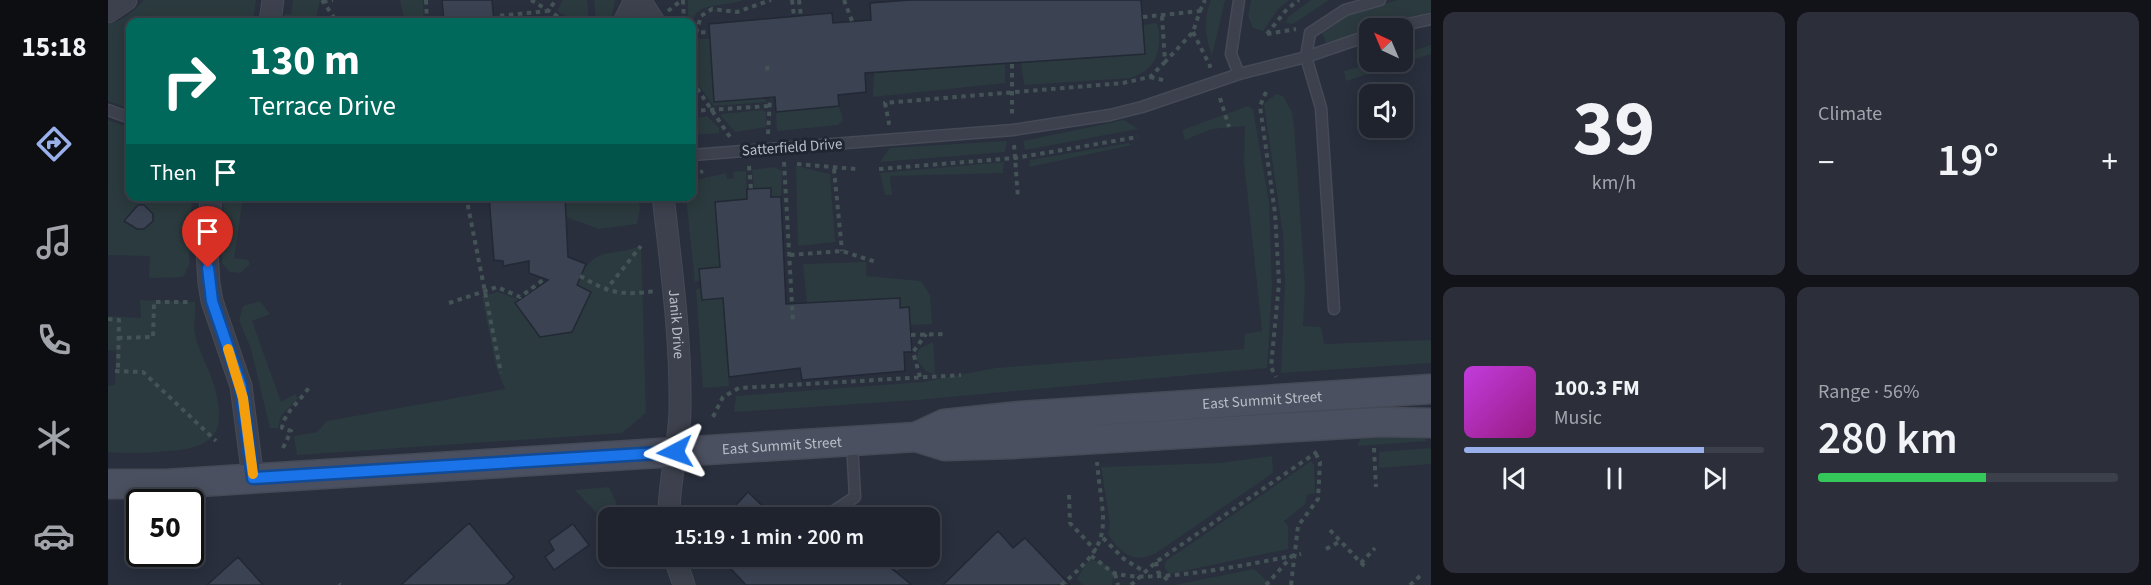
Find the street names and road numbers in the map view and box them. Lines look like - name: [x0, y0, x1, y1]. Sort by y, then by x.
- street label: Satterfield Drive: [741, 134, 843, 161]
- street label: Janik Drive: [663, 289, 689, 360]
- street label: East Summit Street: [1202, 386, 1323, 415]
- street label: East Summit Street: [721, 432, 842, 460]

